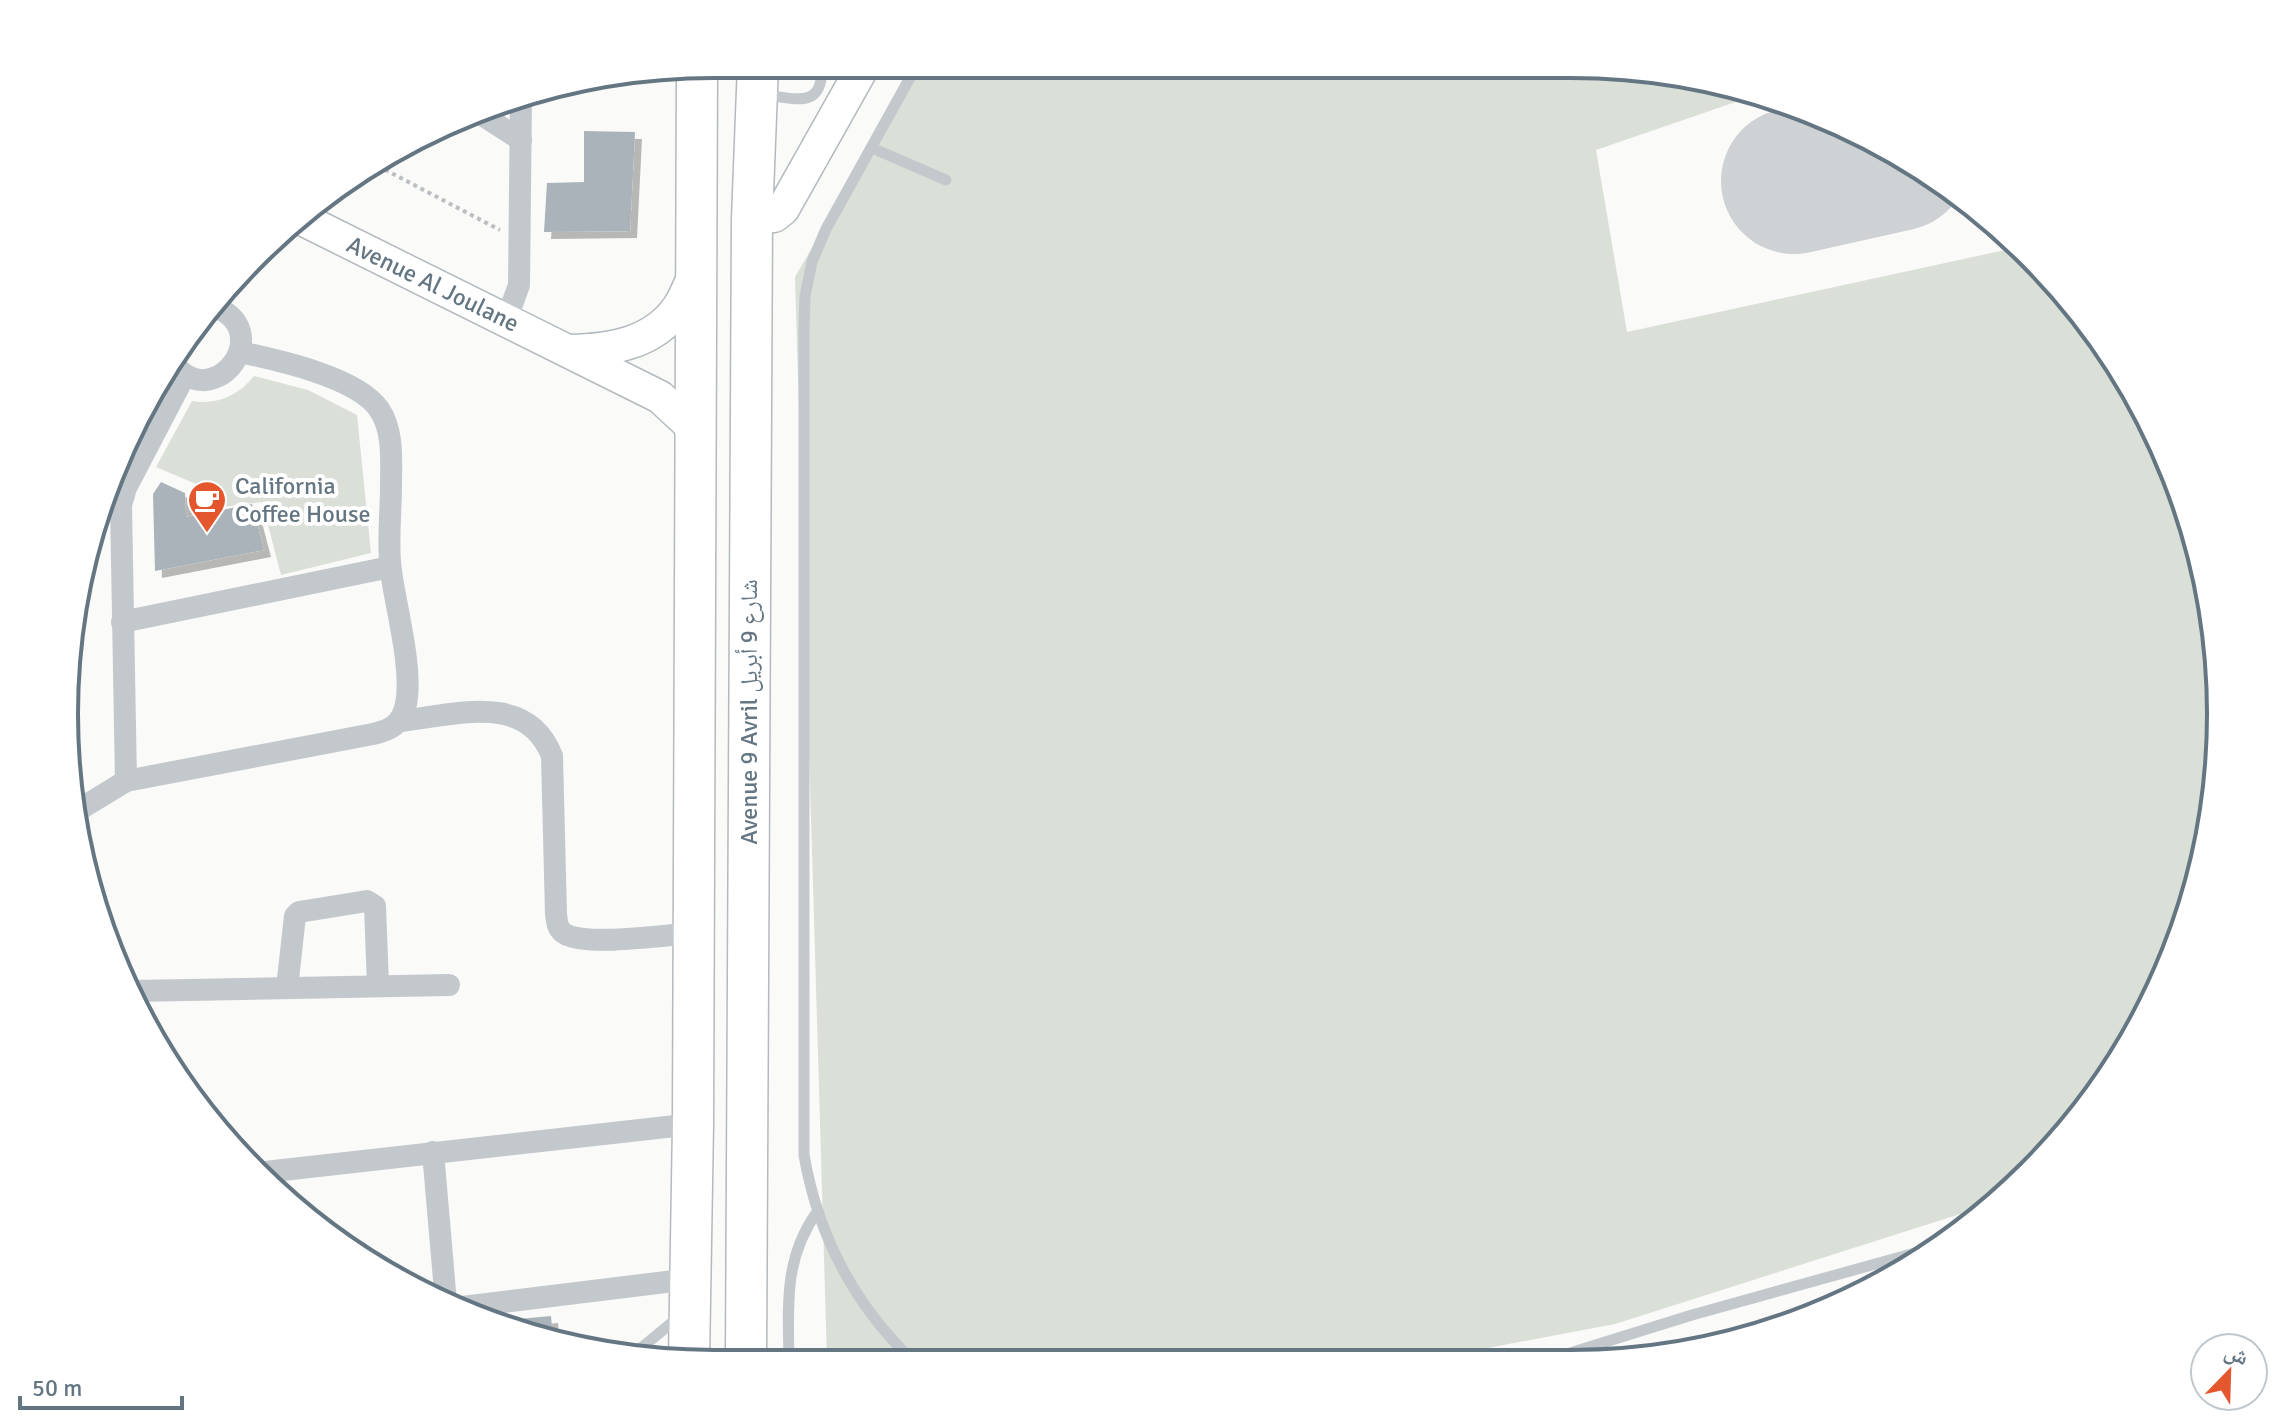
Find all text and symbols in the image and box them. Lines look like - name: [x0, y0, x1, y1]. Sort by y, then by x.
- street label: Avenue Al Joulane: [342, 229, 524, 339]
- place label: California Coffee House: [235, 471, 370, 529]
- cafe icon: California Coffee House: [186, 479, 228, 534]
- street label: Avenue 9 Avril شارع 9 أبريل: [734, 579, 764, 845]
- north arrow: [2189, 1332, 2269, 1412]
- text: ش: [2221, 1337, 2253, 1371]
- scale bar: [20, 1360, 182, 1410]
- text: 50 m: [32, 1373, 82, 1403]

